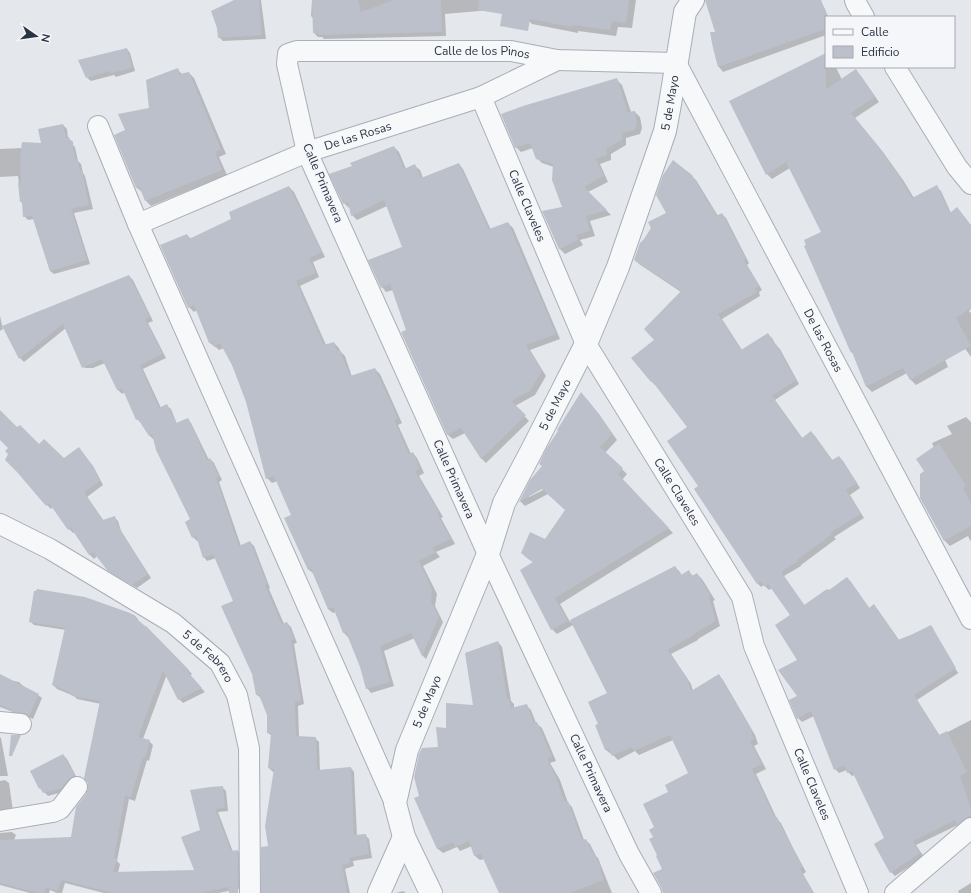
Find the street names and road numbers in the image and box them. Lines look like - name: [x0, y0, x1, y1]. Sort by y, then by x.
- street label: Calle de los Pinos: [434, 43, 532, 63]
- street label: 5 de Mayo: [657, 74, 683, 132]
- street label: De las Rosas: [322, 118, 394, 154]
- street label: Calle Primavera: [299, 141, 347, 225]
- street label: Calle Claveles: [505, 167, 550, 244]
- street label: De las Rosas: [800, 306, 847, 375]
- street label: 5 de Mayo: [535, 376, 575, 433]
- street label: Calle Primavera: [429, 437, 479, 521]
- street label: Calle Claveles: [650, 455, 704, 529]
- street label: 5 de Febrero: [179, 626, 237, 685]
- street label: 5 de Mayo: [409, 672, 445, 731]
- street label: Calle Primavera: [566, 731, 616, 815]
- street label: Calle Claveles: [790, 746, 835, 823]

